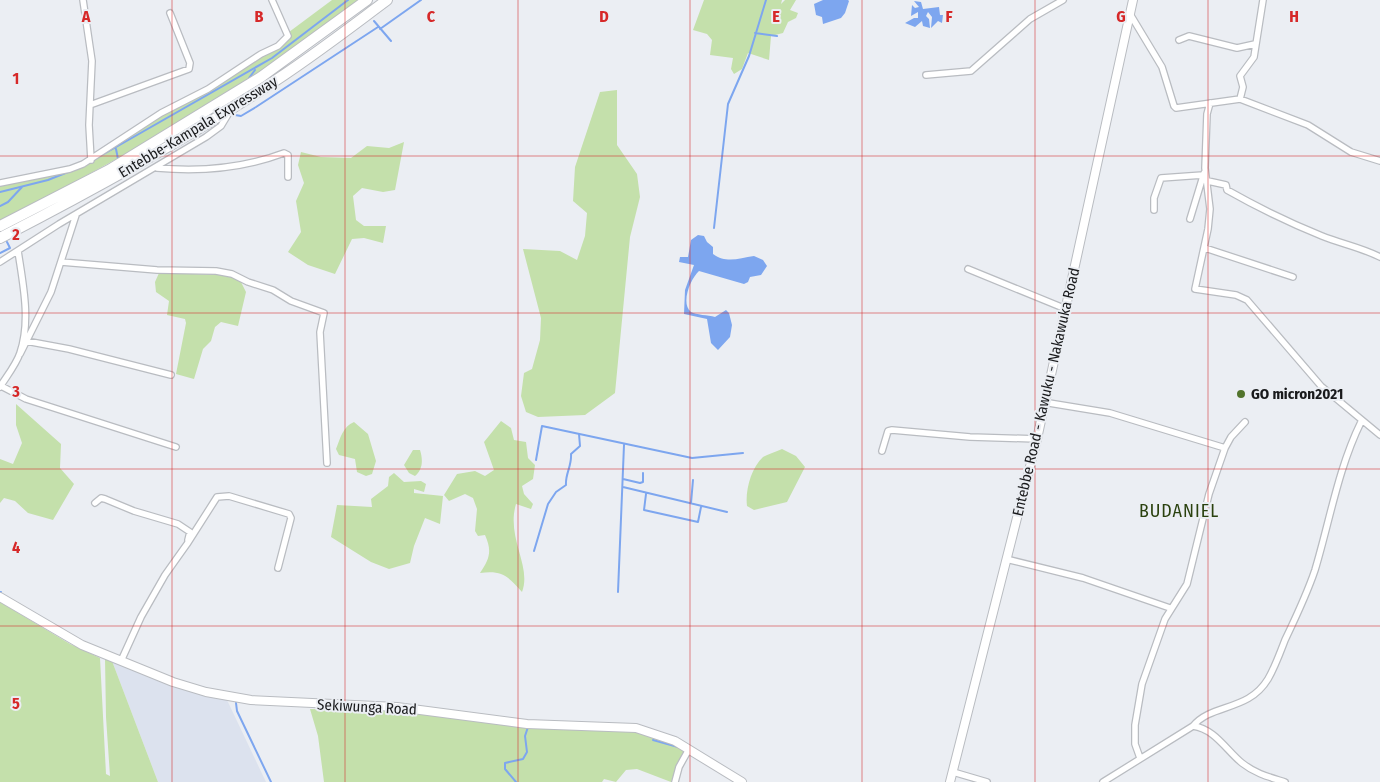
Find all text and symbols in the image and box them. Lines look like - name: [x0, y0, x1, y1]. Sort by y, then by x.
- text: A: [81, 7, 91, 26]
- text: B: [255, 7, 264, 26]
- text: C: [427, 7, 436, 26]
- text: D: [599, 7, 609, 26]
- text: E: [772, 7, 780, 26]
- text: F: [945, 7, 953, 26]
- text: G: [1116, 7, 1126, 26]
- text: H: [1289, 7, 1299, 26]
- text: 1: [13, 69, 19, 88]
- street label: Entebbe-Kampala Expressway: [115, 72, 281, 182]
- text: 2: [11, 225, 20, 244]
- street label: Entebbe Road - Kawuku - Nakawuka Road: [1009, 266, 1083, 518]
- text: 3: [11, 382, 20, 401]
- place label: GO micron2021: [1251, 385, 1343, 403]
- marker: GO micron2021: [1235, 388, 1247, 400]
- district label: BUDANIEL: [1139, 500, 1219, 522]
- text: 4: [12, 538, 20, 557]
- text: 5: [12, 694, 20, 713]
- street label: Sekiwunga Road: [317, 695, 417, 719]

